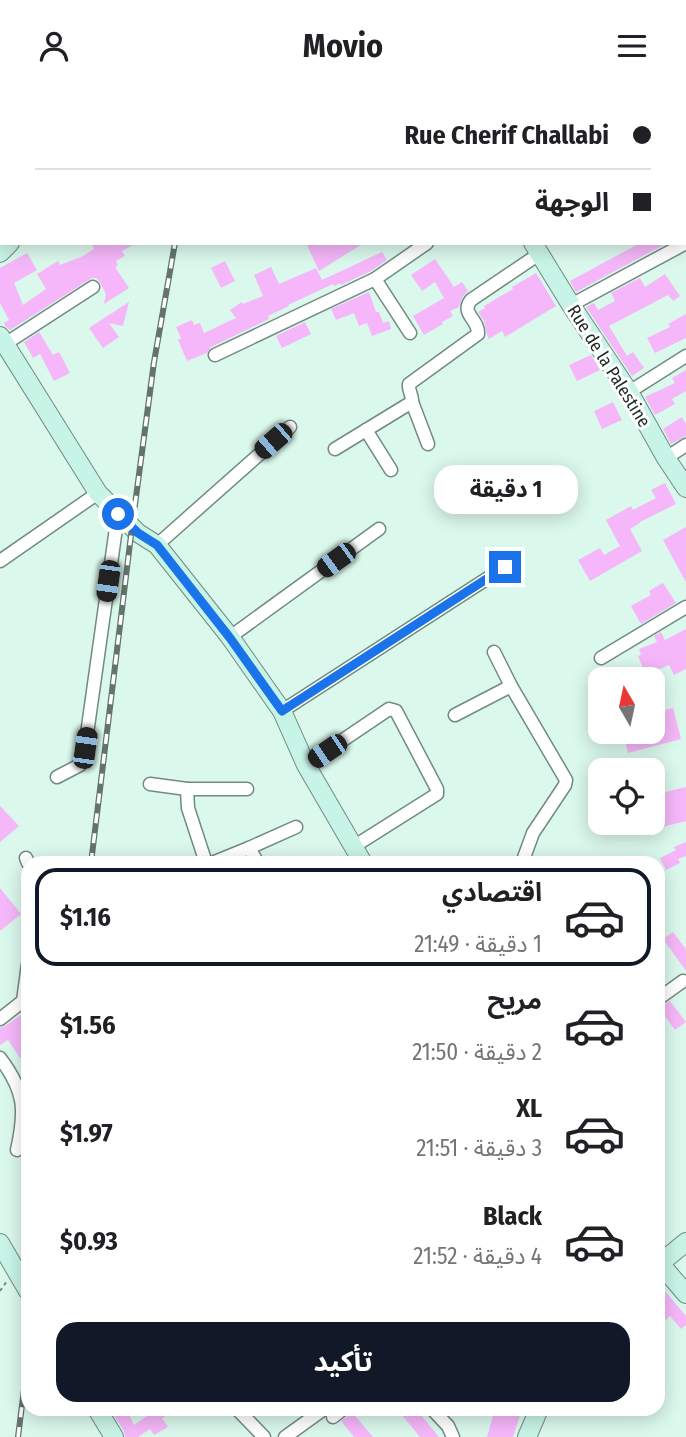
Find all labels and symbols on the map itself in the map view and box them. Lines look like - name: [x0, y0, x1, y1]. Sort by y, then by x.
- street label: Rue de la Palestine: [563, 301, 655, 431]
- car: [251, 419, 296, 463]
- callout: 1 دقيقة: [433, 465, 577, 515]
- route start: [102, 498, 134, 530]
- car: [313, 539, 360, 581]
- route end: [489, 551, 521, 583]
- car: [95, 559, 122, 603]
- north arrow: [588, 667, 665, 744]
- car: [72, 726, 99, 770]
- car: [304, 731, 351, 771]

